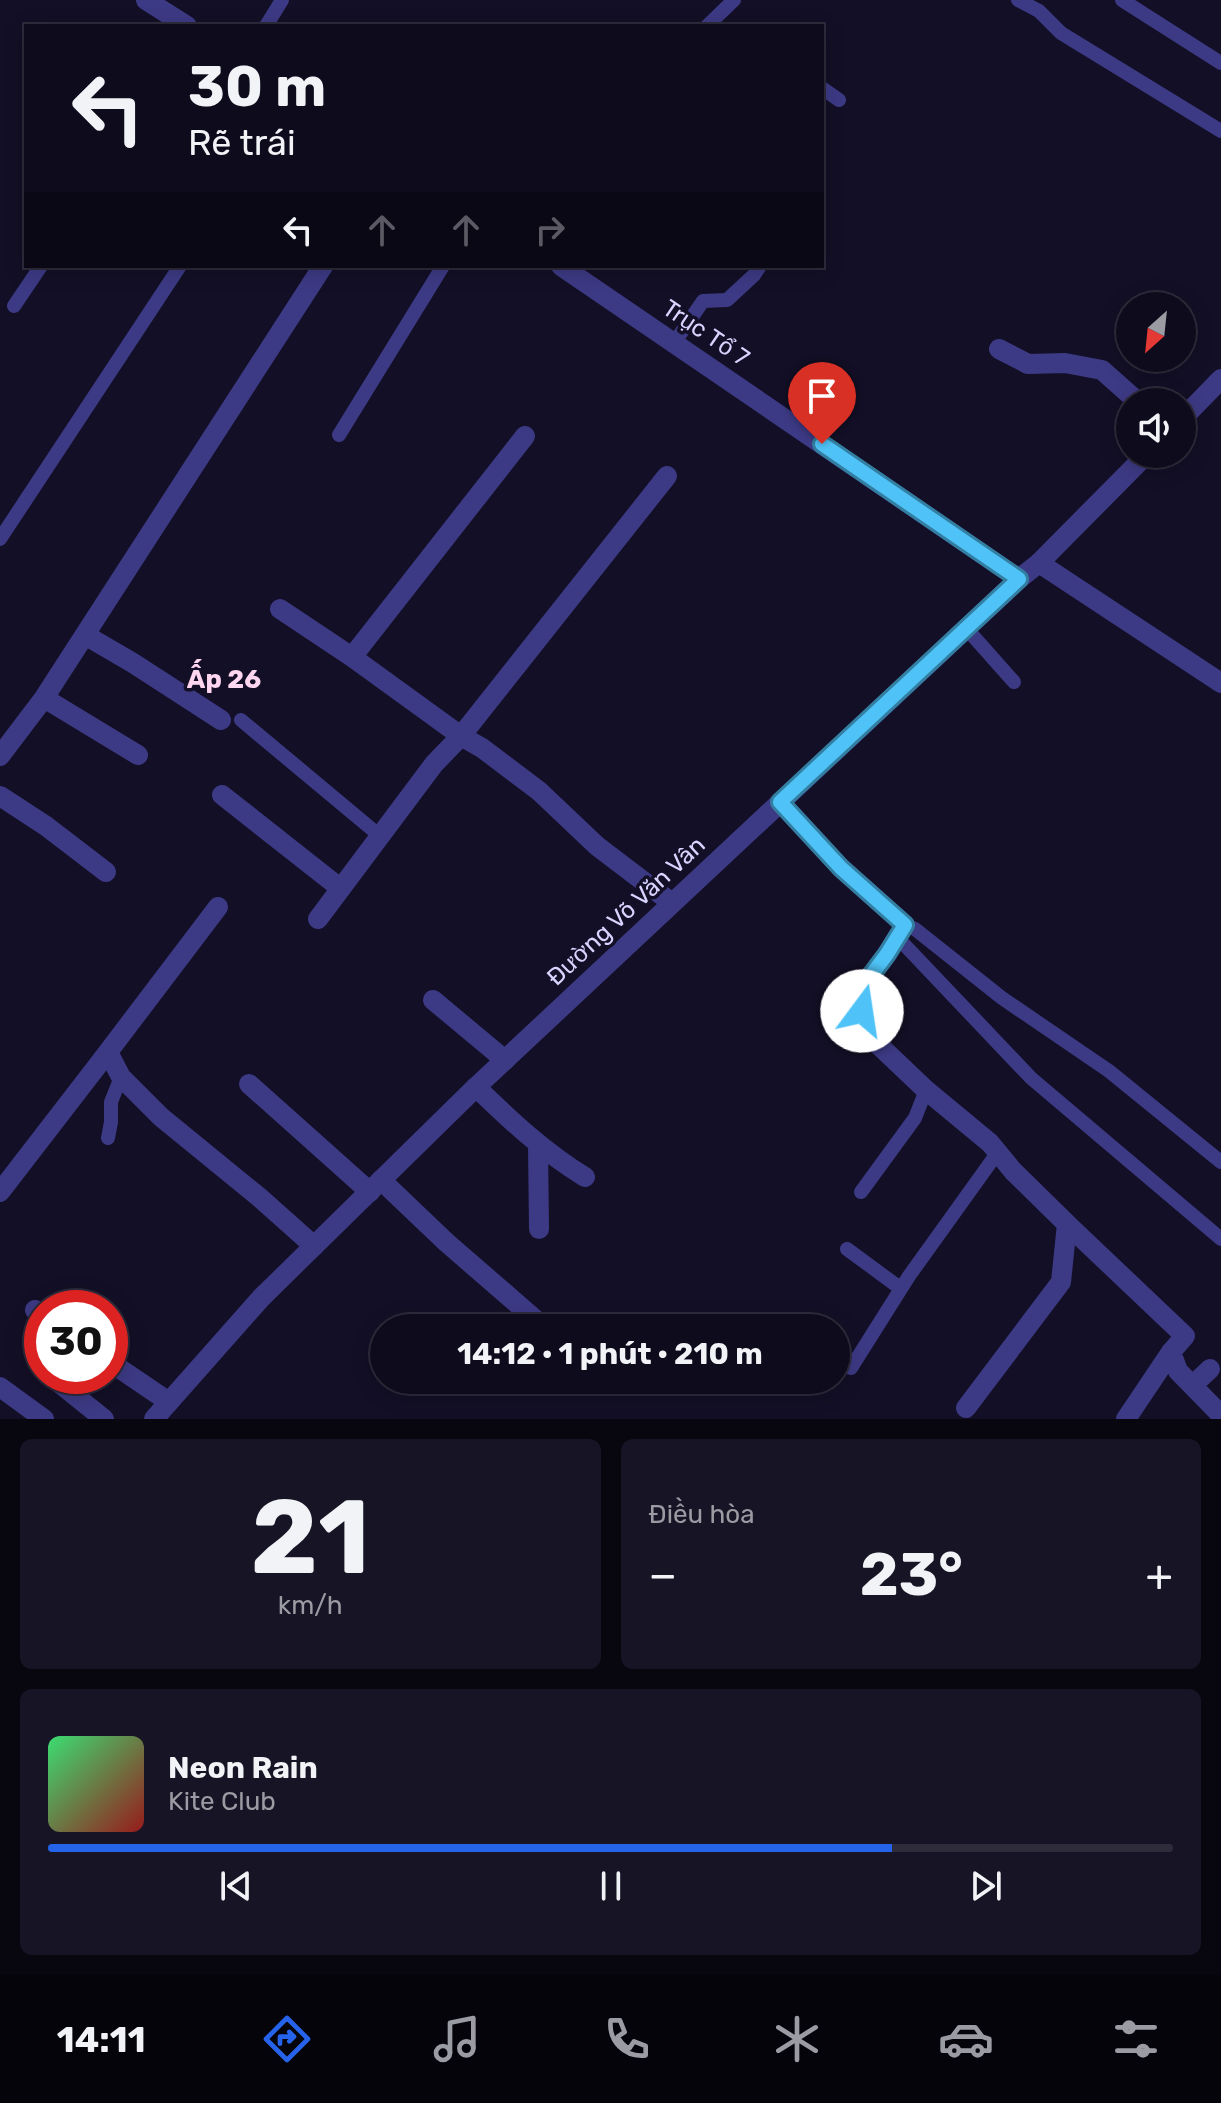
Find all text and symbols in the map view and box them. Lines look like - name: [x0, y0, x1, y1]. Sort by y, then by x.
- text: 30 m: [188, 54, 326, 120]
- icon: left: [56, 56, 160, 160]
- text: Rẽ trái: [188, 121, 296, 164]
- icon: left: [276, 208, 320, 252]
- icon: ahead: [360, 208, 404, 252]
- icon: ahead: [444, 208, 488, 252]
- icon: right: [528, 208, 572, 252]
- north arrow: [1116, 292, 1196, 372]
- map controls: [1116, 292, 1196, 468]
- street label: Trục Tổ 7: [657, 294, 755, 372]
- pin: [788, 362, 856, 444]
- icon: arrive: [800, 374, 844, 418]
- button: sound: [1116, 388, 1196, 468]
- district label: Ấp 26: [187, 658, 261, 695]
- street label: Đường Võ Văn Vân: [541, 831, 711, 991]
- position arrow: [820, 969, 904, 1053]
- speed limit sign: 30: [24, 1290, 128, 1394]
- text: 14:12 · 1 phút · 210 m: [457, 1336, 763, 1372]
- text: 21: [251, 1476, 370, 1599]
- text: Điều hòa: [649, 1499, 755, 1530]
- text: 23°: [860, 1539, 963, 1610]
- text: −: [649, 1549, 677, 1601]
- text: +: [1146, 1549, 1173, 1601]
- text: km/h: [278, 1590, 343, 1621]
- text: Neon Rain: [168, 1750, 318, 1786]
- text: Kite Club: [168, 1786, 276, 1817]
- icon: previous: [214, 1864, 258, 1908]
- icon: pause: [589, 1864, 633, 1908]
- icon: next: [964, 1864, 1008, 1908]
- icon: directions: [259, 2011, 315, 2067]
- icon: music: [429, 2011, 485, 2067]
- icon: phone: [599, 2011, 655, 2067]
- icon: climate: [769, 2011, 825, 2067]
- icon: car: [938, 2011, 994, 2067]
- icon: filters: [1108, 2011, 1164, 2067]
- text: 14:11: [57, 2018, 146, 2061]

